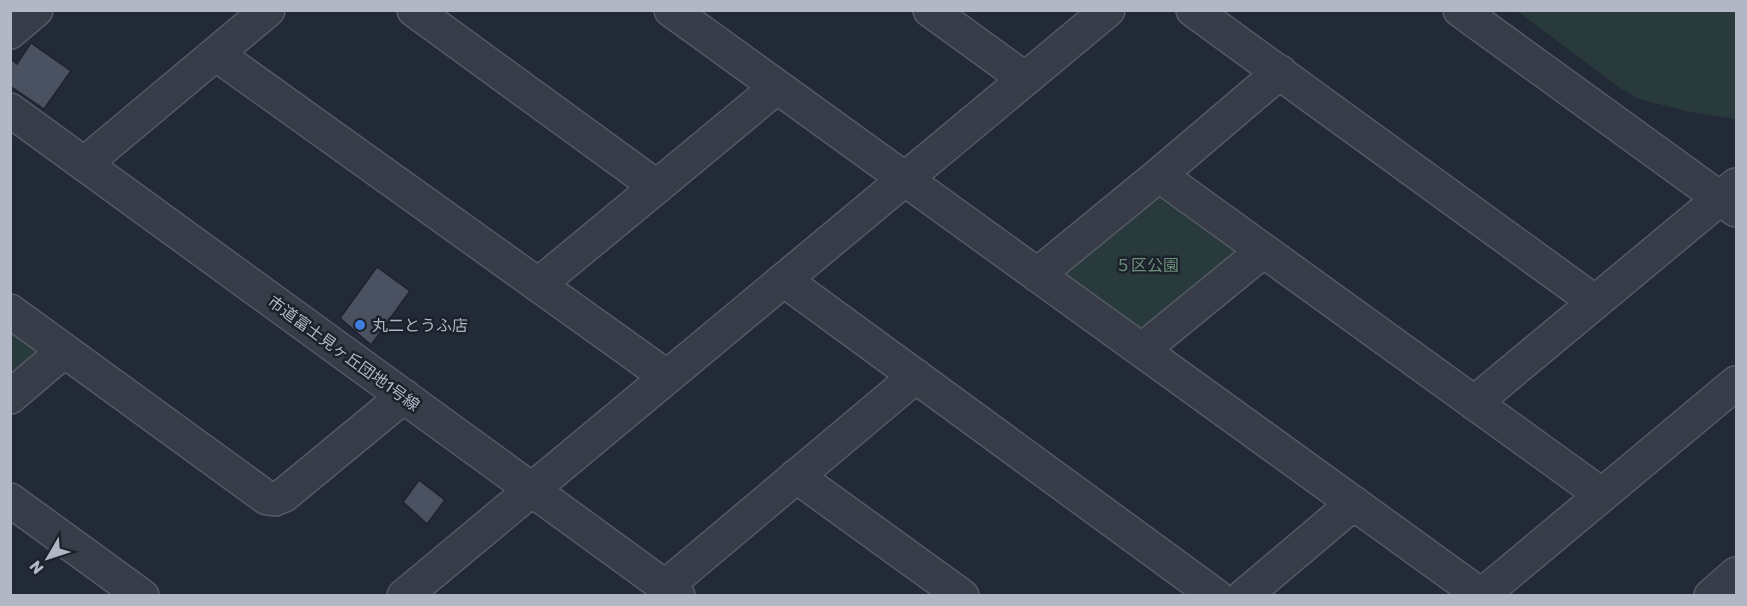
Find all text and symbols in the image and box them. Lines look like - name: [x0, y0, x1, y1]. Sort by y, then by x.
- park label: ５区公園: [1115, 256, 1179, 275]
- street label: 市道富士見ヶ丘団地1号線: [264, 292, 423, 415]
- place label: 丸二とうふ店: [372, 316, 468, 335]
- marker: 丸二とうふ店: [353, 318, 367, 332]
- north arrow: [18, 528, 78, 588]
- text: N: [26, 557, 48, 578]

